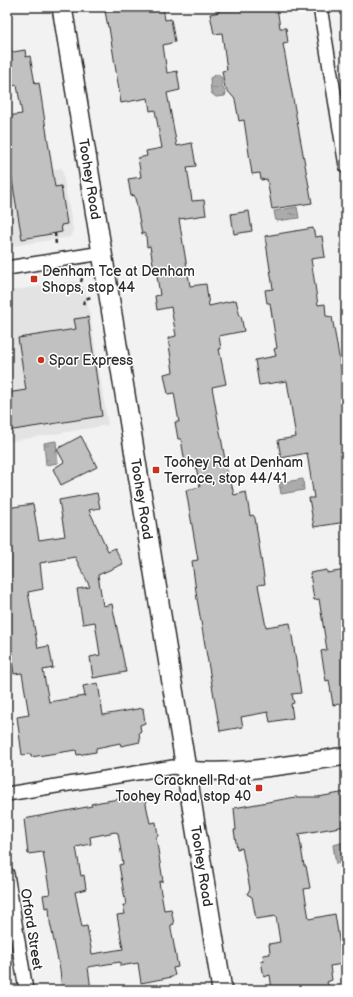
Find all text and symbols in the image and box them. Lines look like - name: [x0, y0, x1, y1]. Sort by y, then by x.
- street label: Toohey Road: [75, 137, 104, 221]
- place label: Denham Tce at Denham Shops, stop 44: [42, 263, 195, 296]
- marker: Denham Tce at Denham Shops, stop 44: [29, 274, 39, 284]
- place label: Spar Express: [49, 352, 133, 369]
- marker: Spar Express: [36, 355, 46, 365]
- place label: Toohey Rd at Denham Terrace, stop 44/41: [164, 454, 303, 487]
- street label: Toohey Road: [127, 457, 156, 541]
- marker: Toohey Rd at Denham Terrace, stop 44/41: [151, 465, 161, 475]
- place label: Cracknell Rd at Toohey Road, stop 40: [115, 772, 252, 805]
- marker: Cracknell Rd at Toohey Road, stop 40: [254, 783, 264, 793]
- street label: Toohey Road: [187, 824, 216, 908]
- street label: Orford Street: [17, 887, 46, 972]

